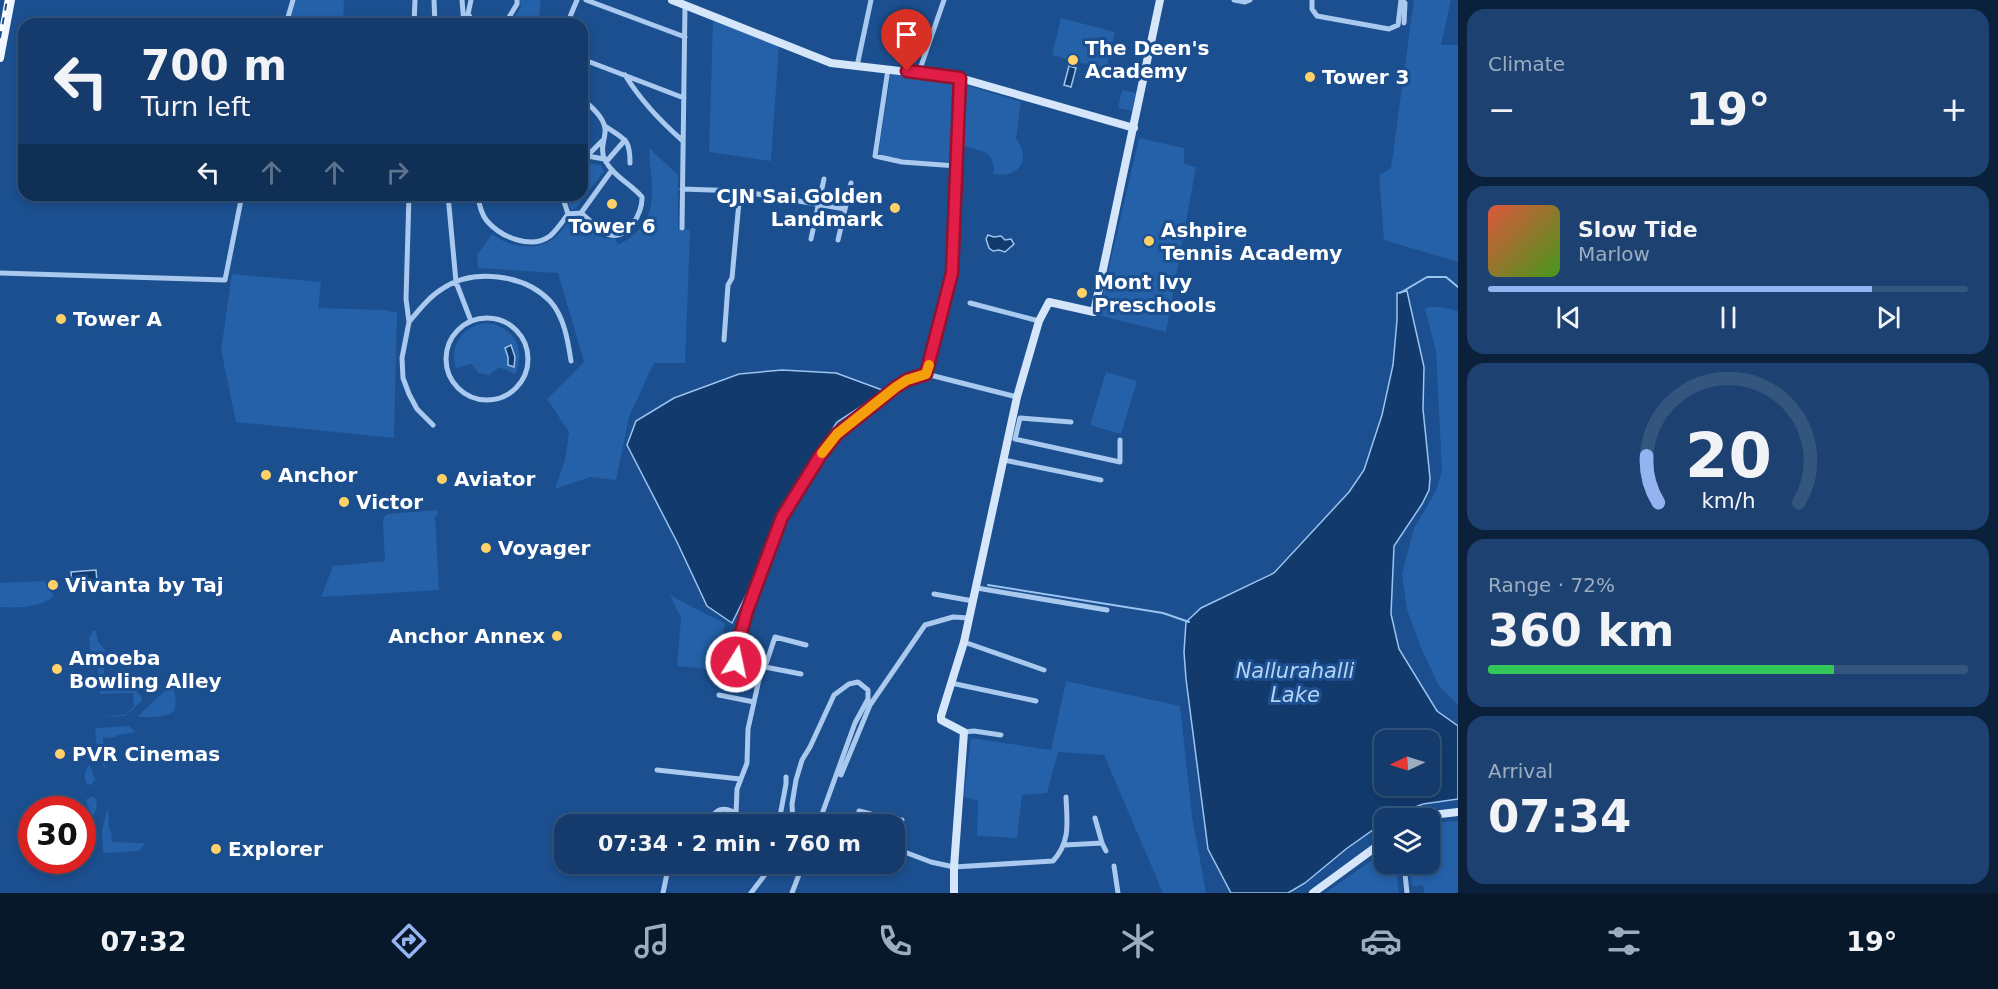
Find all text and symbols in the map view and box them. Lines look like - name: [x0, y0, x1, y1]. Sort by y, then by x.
- pin: [881, 9, 932, 71]
- icon: arrive: [890, 18, 923, 51]
- place label: The Deen's Academy: [1085, 36, 1209, 83]
- text: 700 m: [141, 41, 287, 90]
- icon: left: [42, 42, 120, 120]
- text: Climate: [1488, 52, 1565, 76]
- marker: The Deen's Academy: [1066, 53, 1080, 67]
- place label: Tower 3: [1322, 65, 1410, 89]
- marker: Tower 3: [1303, 70, 1317, 84]
- text: 19°: [1685, 83, 1771, 136]
- text: −: [1488, 90, 1516, 129]
- text: +: [1940, 90, 1968, 129]
- text: Turn left: [141, 91, 251, 122]
- icon: left: [192, 156, 225, 189]
- icon: ahead: [255, 156, 288, 189]
- icon: ahead: [318, 156, 351, 189]
- icon: right: [381, 156, 414, 189]
- place label: CJN Sai Golden Landmark: [716, 184, 884, 231]
- marker: Tower 6: [605, 197, 619, 211]
- marker: CJN Sai Golden Landmark: [888, 201, 902, 215]
- place label: Tower 6: [568, 214, 656, 238]
- text: Slow Tide: [1578, 217, 1698, 242]
- place label: Ashpire Tennis Academy: [1161, 218, 1342, 265]
- marker: Ashpire Tennis Academy: [1142, 234, 1156, 248]
- text: Marlow: [1578, 242, 1650, 266]
- place label: Mont Ivy Preschools: [1094, 270, 1216, 317]
- marker: Mont Ivy Preschools: [1075, 286, 1089, 300]
- icon: previous: [1552, 301, 1585, 334]
- icon: pause: [1712, 301, 1745, 334]
- icon: next: [1872, 301, 1905, 334]
- place label: Tower A: [73, 307, 163, 331]
- marker: Tower A: [54, 312, 68, 326]
- text: 20: [1685, 420, 1771, 493]
- place label: Anchor: [278, 463, 358, 487]
- place label: Aviator: [454, 467, 535, 491]
- marker: Anchor: [259, 468, 273, 482]
- marker: Aviator: [435, 472, 449, 486]
- text: km/h: [1701, 489, 1755, 514]
- place label: Victor: [356, 490, 423, 514]
- marker: Victor: [337, 495, 351, 509]
- place label: Voyager: [498, 536, 591, 560]
- marker: Voyager: [479, 541, 493, 555]
- place label: Vivanta by Taj: [65, 573, 224, 597]
- text: Range · 72%: [1488, 573, 1615, 597]
- marker: Vivanta by Taj: [46, 578, 60, 592]
- text: 360 km: [1488, 604, 1674, 657]
- place label: Anchor Annex: [388, 624, 545, 648]
- marker: Anchor Annex: [550, 629, 564, 643]
- position arrow: [704, 630, 768, 694]
- place label: Amoeba Bowling Alley: [69, 646, 221, 693]
- water label: Nallurahalli Lake: [1236, 659, 1355, 707]
- marker: Amoeba Bowling Alley: [50, 662, 64, 676]
- north arrow: [1374, 730, 1440, 796]
- map controls: [1374, 730, 1440, 874]
- place label: PVR Cinemas: [72, 742, 220, 766]
- marker: PVR Cinemas: [53, 747, 67, 761]
- text: Arrival: [1488, 759, 1553, 783]
- text: 07:34: [1488, 790, 1631, 843]
- speed limit sign: 30: [18, 796, 96, 874]
- button: layers: [1374, 808, 1440, 874]
- text: 07:34 · 2 min · 760 m: [598, 831, 861, 856]
- place label: Explorer: [228, 837, 323, 861]
- marker: Explorer: [209, 842, 223, 856]
- icon: directions: [388, 920, 430, 962]
- icon: music: [631, 920, 673, 962]
- icon: phone: [874, 920, 916, 962]
- icon: climate: [1117, 920, 1159, 962]
- icon: car: [1360, 920, 1402, 962]
- icon: filters: [1603, 920, 1645, 962]
- text: 07:32: [101, 926, 187, 957]
- text: 19°: [1846, 926, 1897, 957]

